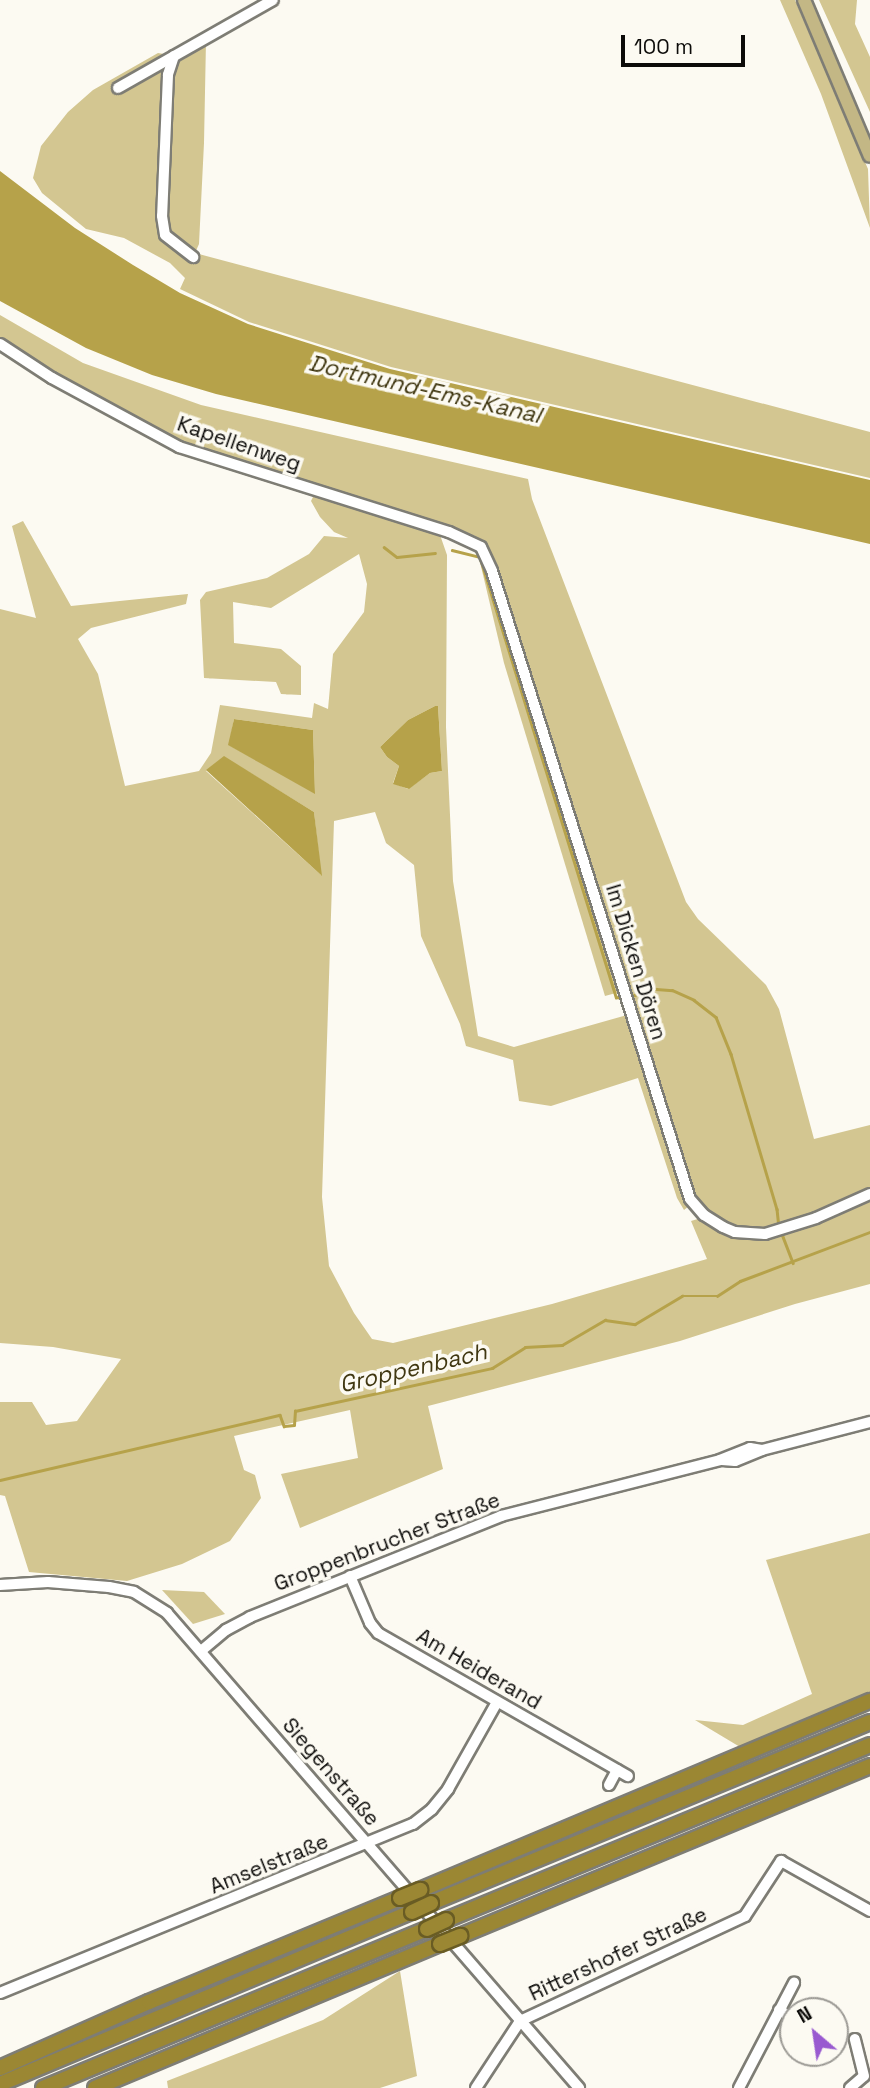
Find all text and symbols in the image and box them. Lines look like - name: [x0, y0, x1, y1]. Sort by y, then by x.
- scale bar: [625, 21, 749, 65]
- text: 100 m: [634, 33, 693, 60]
- water label: Dortmund-Ems-Kanal: [306, 349, 544, 429]
- street label: Kapellenweg: [174, 411, 304, 477]
- street label: Im Dicken Dören: [600, 881, 672, 1043]
- water label: Groppenbach: [337, 1338, 489, 1398]
- street label: Groppenbrucher Straße: [270, 1487, 504, 1597]
- street label: Am Heiderand: [412, 1623, 546, 1715]
- street label: Siegenstraße: [277, 1713, 385, 1831]
- street label: Amselstraße: [206, 1829, 332, 1899]
- street label: Rittershofer Straße: [525, 1902, 711, 2006]
- north arrow: [779, 1997, 849, 2067]
- text: N: [793, 2001, 816, 2029]

